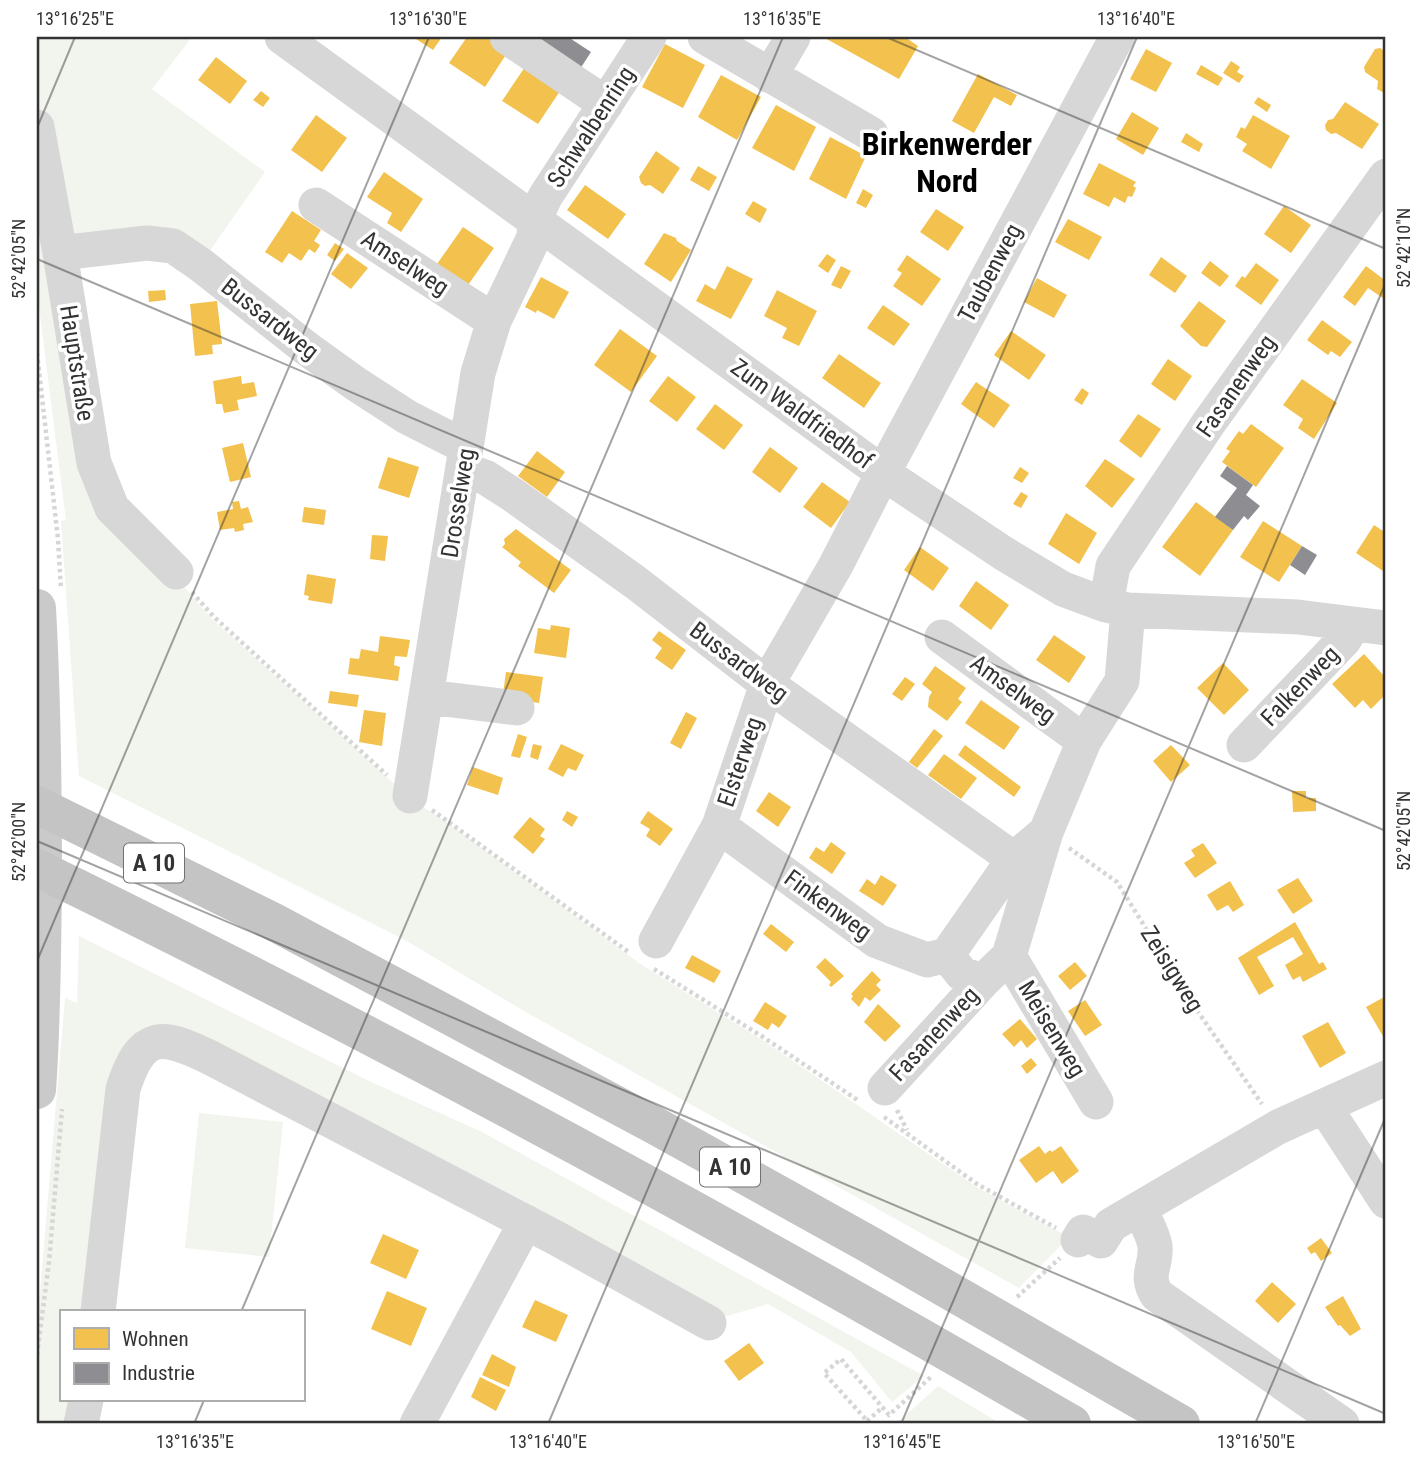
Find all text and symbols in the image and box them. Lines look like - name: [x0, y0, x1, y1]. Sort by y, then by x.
- text: 13°16'25"E: [36, 8, 114, 29]
- text: 13°16'30"E: [389, 8, 467, 29]
- text: 13°16'35"E: [743, 8, 821, 29]
- text: 13°16'40"E: [1097, 8, 1175, 29]
- street label: Schwalbenring: [541, 61, 641, 193]
- district label: Birkenwerder Nord: [862, 125, 1032, 200]
- text: 52°42'10"N: [1393, 208, 1414, 288]
- text: 52°42'05"N: [8, 219, 29, 299]
- street label: Taubenweg: [952, 219, 1028, 327]
- street label: Amselweg: [356, 224, 454, 302]
- street label: Bussardweg: [216, 272, 324, 366]
- street label: Hauptstraße: [54, 303, 100, 423]
- street label: Fasanenweg: [1191, 330, 1281, 442]
- street label: Zum Waldfriedhof: [725, 353, 879, 475]
- street label: Drosselweg: [436, 446, 480, 560]
- street label: Bussardweg: [684, 616, 794, 708]
- street label: Falkenweg: [1255, 640, 1345, 732]
- street label: Amselweg: [965, 649, 1061, 729]
- street label: Elsterweg: [712, 714, 768, 810]
- text: 52°42'05"N: [1393, 791, 1414, 871]
- text: 52°42'00"N: [8, 802, 29, 882]
- road number: A 10: [124, 844, 184, 883]
- street label: Finkenweg: [779, 864, 877, 946]
- street label: Zeisigweg: [1135, 921, 1209, 1017]
- street label: Meisenweg: [1012, 976, 1092, 1082]
- street label: Fasanenweg: [883, 981, 985, 1087]
- road number: A 10: [700, 1148, 760, 1186]
- legend: [60, 1310, 304, 1402]
- text: Wohnen: [122, 1327, 189, 1351]
- text: Industrie: [122, 1361, 195, 1385]
- text: 13°16'35"E: [156, 1431, 234, 1452]
- text: 13°16'40"E: [509, 1431, 587, 1452]
- text: 13°16'45"E: [863, 1431, 941, 1452]
- text: 13°16'50"E: [1217, 1431, 1295, 1452]

